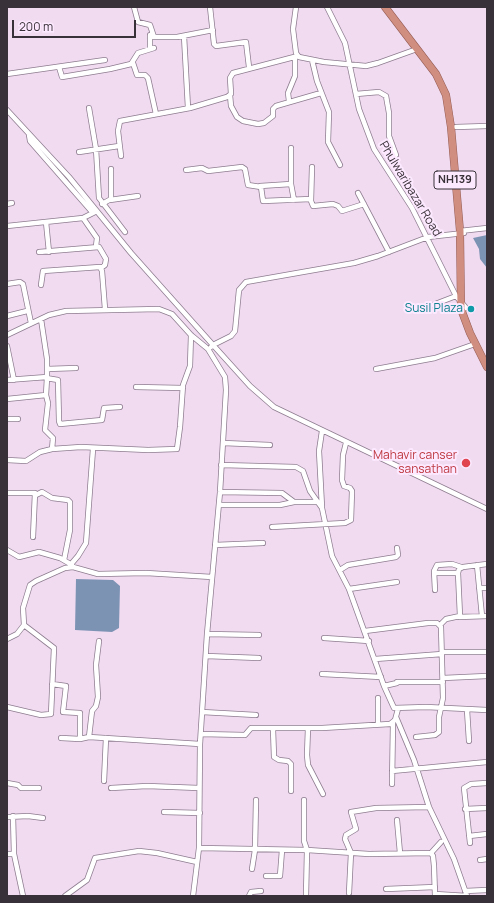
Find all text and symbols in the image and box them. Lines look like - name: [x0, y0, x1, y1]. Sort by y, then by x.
- scale bar: [14, 12, 138, 38]
- text: 200 m: [19, 18, 53, 35]
- street label: Phulwaribazar Road: [376, 139, 444, 239]
- road number: NH139: [434, 171, 476, 189]
- place label: Susil Plaza: [405, 302, 463, 316]
- marker: Susil Plaza: [466, 304, 476, 314]
- place label: Mahavir canser sansathan: [373, 449, 457, 477]
- marker: Mahavir canser sansathan: [460, 457, 472, 469]

